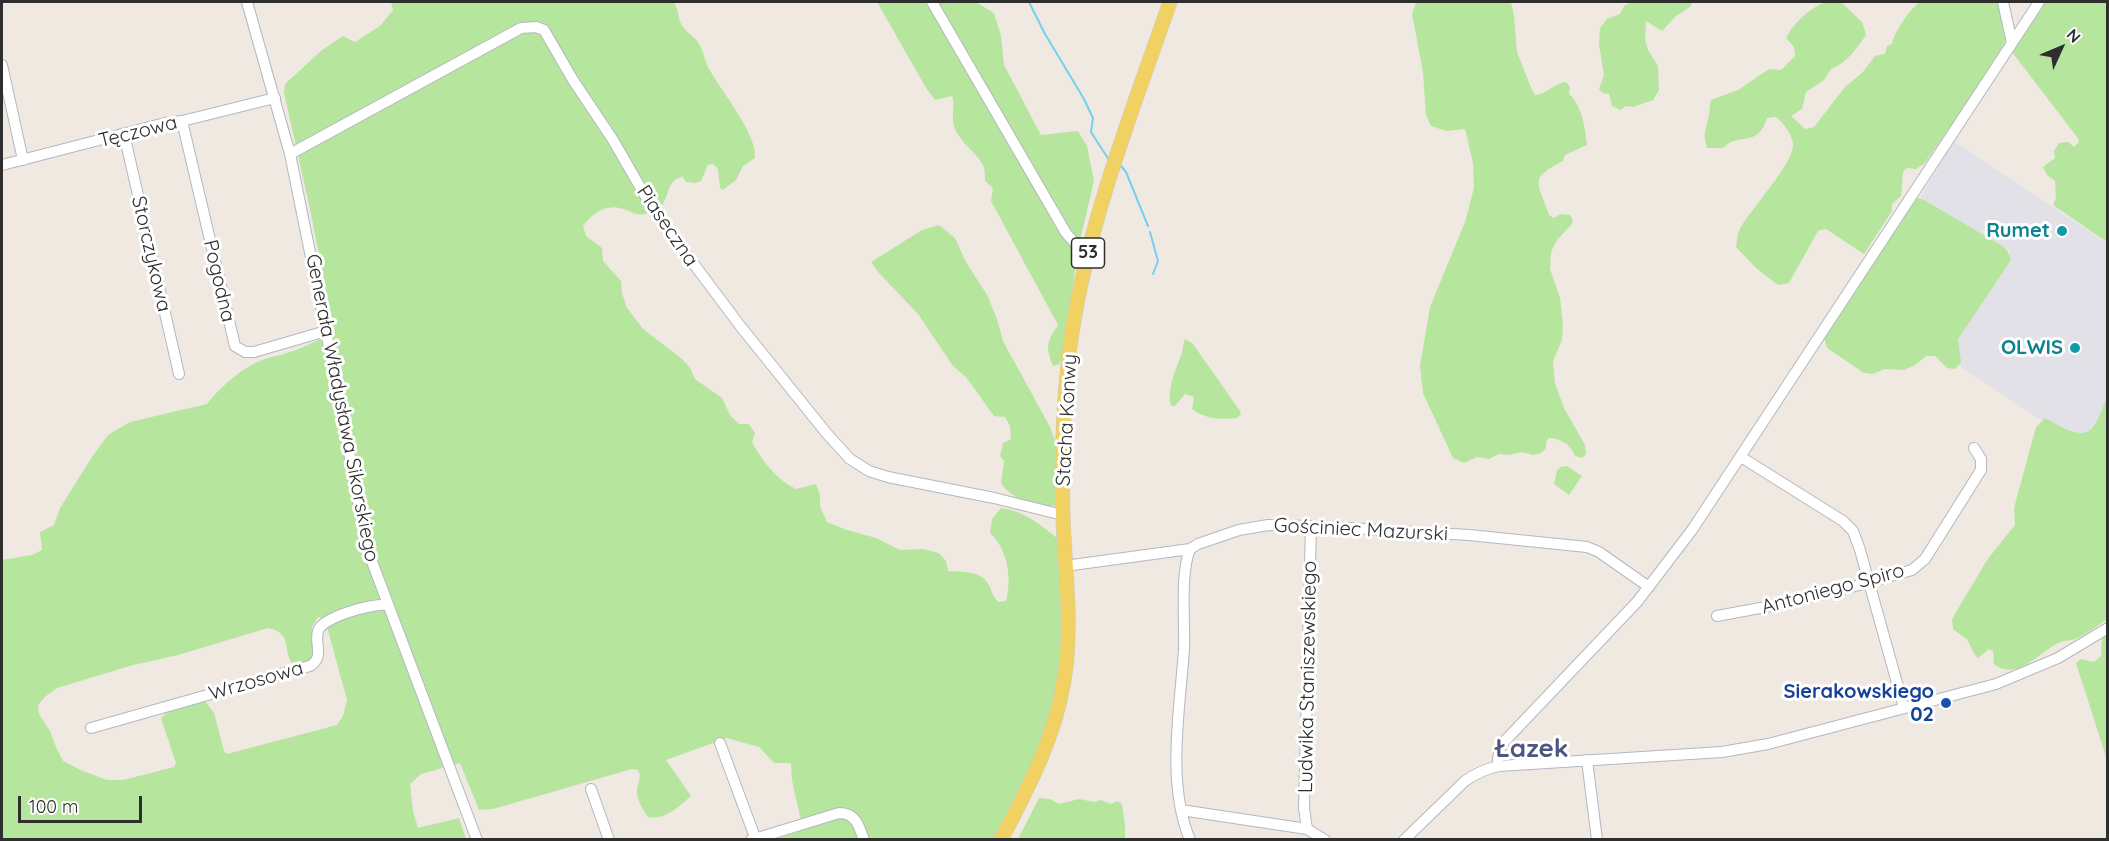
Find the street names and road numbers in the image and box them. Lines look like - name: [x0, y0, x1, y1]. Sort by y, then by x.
- street label: Tęczowa: [96, 111, 180, 153]
- street label: Piaseczna: [631, 181, 703, 271]
- street label: Storczykowa: [126, 194, 176, 314]
- street label: Pogodna: [198, 237, 240, 325]
- road number: 53: [1072, 238, 1104, 268]
- street label: Generała Władysława Sikorskiego: [300, 252, 384, 564]
- street label: Stacha Konwy: [1052, 353, 1082, 487]
- street label: Gościniec Mazurski: [1273, 513, 1449, 547]
- street label: Antoniego Spiro: [1759, 558, 1907, 620]
- street label: Ludwika Staniszewskiego: [1294, 561, 1322, 793]
- street label: Wrzosowa: [206, 656, 306, 706]

